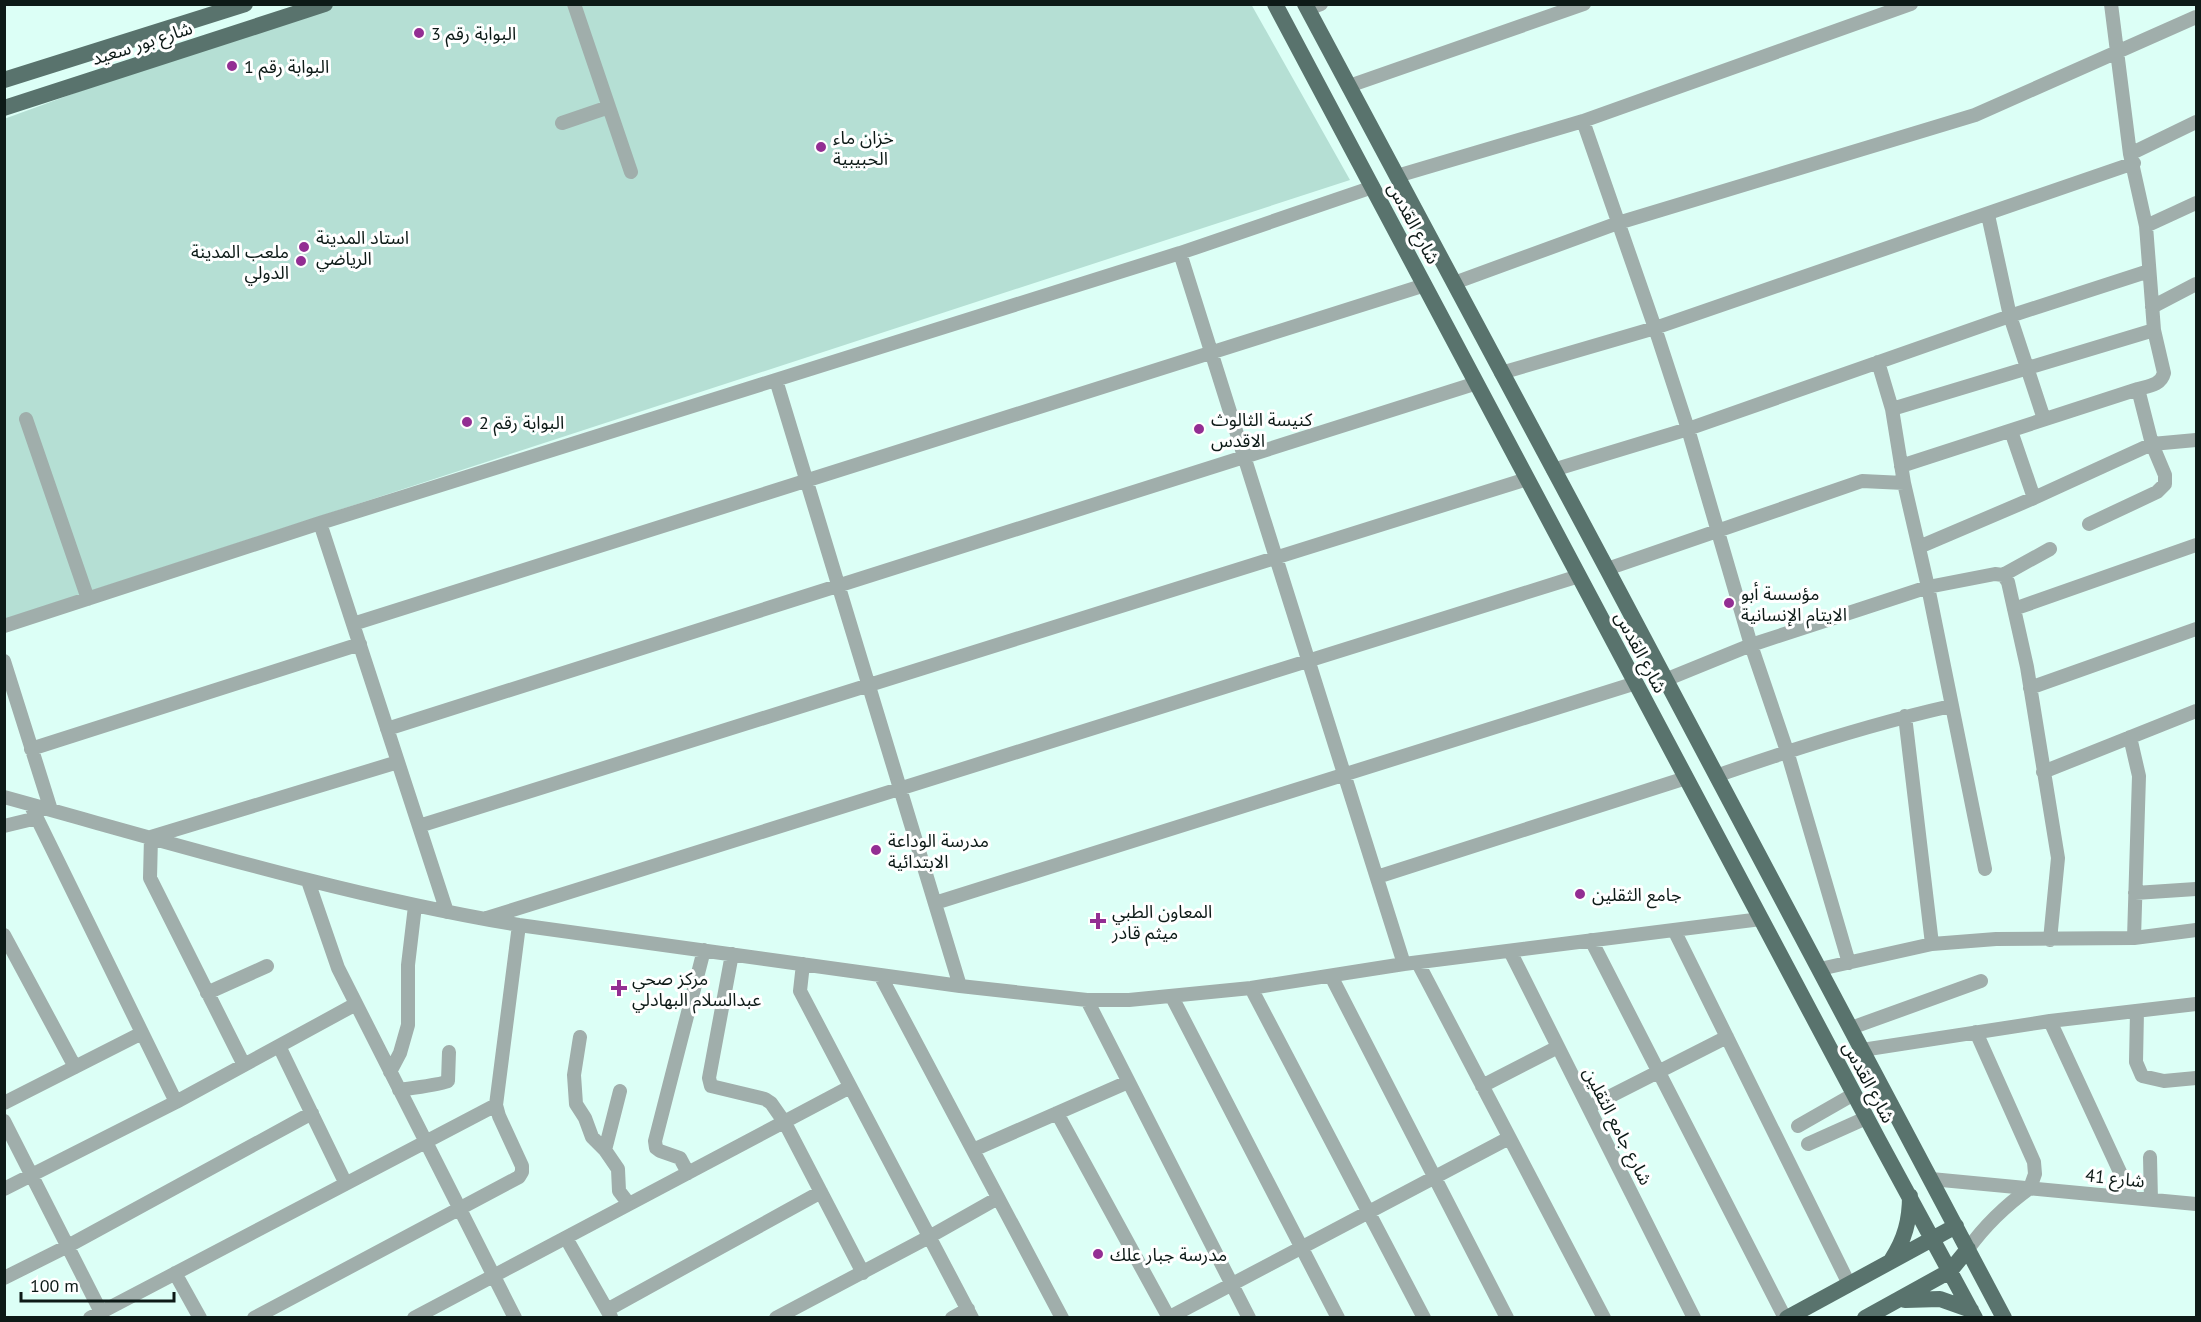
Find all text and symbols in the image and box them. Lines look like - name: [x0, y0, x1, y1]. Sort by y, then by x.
- street label: شارع بور سعيد: [89, 16, 196, 73]
- place label: البوابة رقم 3: [431, 22, 516, 47]
- marker: البوابة رقم 3: [412, 26, 426, 40]
- place label: البوابة رقم 1: [244, 55, 329, 80]
- marker: البوابة رقم 1: [225, 59, 239, 73]
- place label: خزان ماء الحبيبية: [833, 126, 894, 170]
- marker: خزان ماء الحبيبية: [814, 140, 828, 154]
- street label: شارع القدس: [1380, 178, 1445, 269]
- place label: استاد المدينة الرياضي: [316, 226, 409, 272]
- place label: ملعب المدينة الدولي: [191, 240, 289, 286]
- marker: استاد المدينة الرياضي: [297, 240, 311, 254]
- marker: ملعب المدينة الدولي: [294, 254, 308, 268]
- place label: كنيسة الثالوث الاقدس: [1211, 408, 1313, 452]
- place label: البوابة رقم 2: [479, 411, 564, 436]
- marker: البوابة رقم 2: [460, 415, 474, 429]
- marker: كنيسة الثالوث الاقدس: [1192, 422, 1206, 436]
- place label: مؤسسة أبو الايتام الإنسانية: [1741, 582, 1847, 629]
- marker: مؤسسة أبو الايتام الإنسانية: [1722, 596, 1736, 610]
- street label: شارع القدس: [1607, 607, 1672, 698]
- place label: مدرسة الوداعة الابتدائية: [888, 829, 989, 873]
- marker: مدرسة الوداعة الابتدائية: [869, 843, 883, 857]
- place label: جامع الثقلين: [1592, 883, 1682, 909]
- marker: جامع الثقلين: [1573, 887, 1587, 901]
- place label: المعاون الطبي ميثم قادر: [1111, 900, 1212, 946]
- marker: المعاون الطبي ميثم قادر: [1089, 912, 1107, 930]
- place label: مركز صحي عبدالسلام البهادلي: [632, 967, 761, 1014]
- marker: مركز صحي عبدالسلام البهادلي: [610, 979, 628, 997]
- street label: شارع القدس: [1835, 1037, 1900, 1128]
- street label: شارع جامع الثقلين: [1576, 1063, 1658, 1190]
- street label: شارع 41: [2084, 1163, 2146, 1196]
- place label: مدرسة جبار علك: [1110, 1243, 1227, 1266]
- marker: مدرسة جبار علك: [1091, 1247, 1105, 1261]
- scale bar: [21, 1265, 174, 1303]
- text: 100 m: [30, 1274, 79, 1297]

